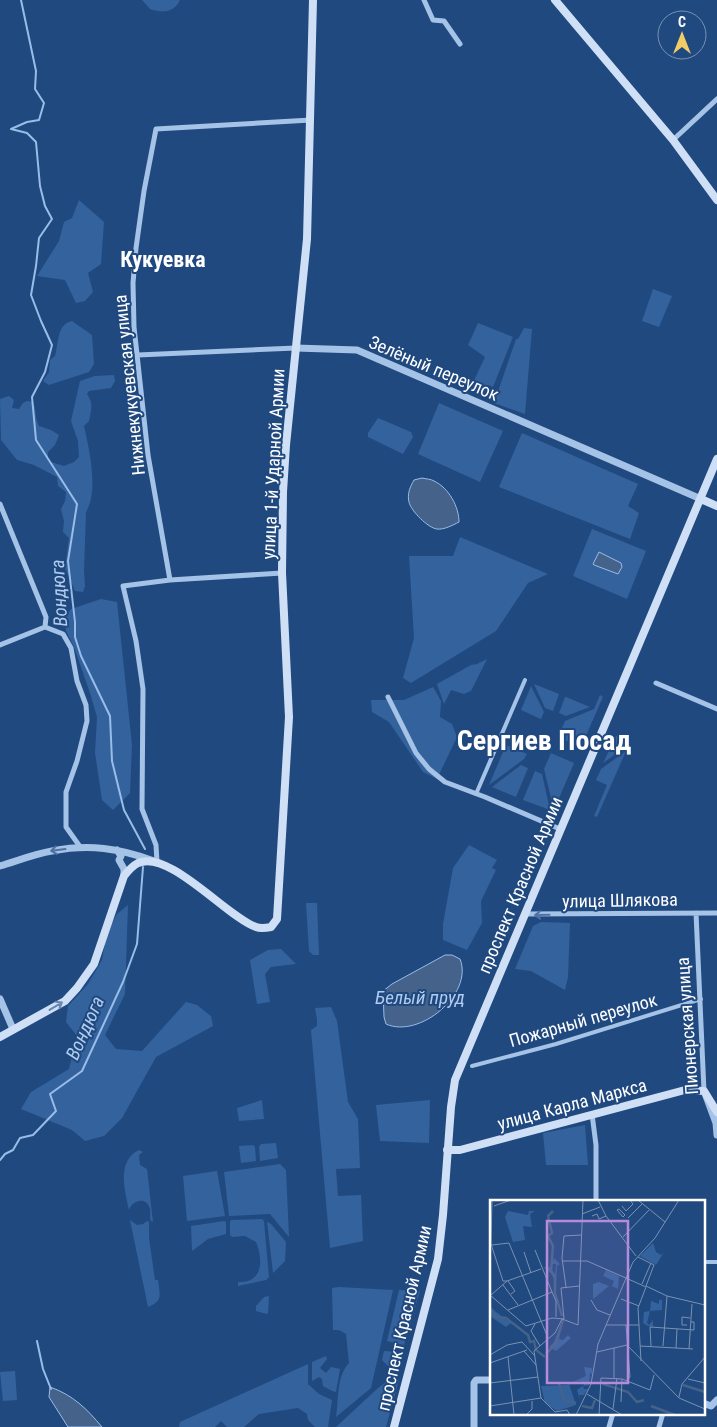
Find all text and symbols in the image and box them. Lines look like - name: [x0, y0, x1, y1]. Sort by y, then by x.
- north arrow: [657, 10, 707, 60]
- text: С: [678, 14, 686, 30]
- district label: Кукуевка: [120, 247, 206, 272]
- street label: Нижнекукуевская улица: [109, 294, 149, 476]
- street label: Зелёный переулок: [366, 331, 502, 405]
- street label: улица 1-й Ударной Армии: [258, 368, 288, 560]
- water label: Вондюга: [46, 559, 72, 627]
- district label: Сергиев Посад: [457, 724, 631, 757]
- street label: проспект Красной Армии: [473, 794, 567, 976]
- one-way arrow: [50, 845, 66, 855]
- street label: улица Шлякова: [562, 888, 678, 912]
- one-way arrow: [534, 910, 550, 920]
- street label: Пионерская улица: [672, 957, 702, 1095]
- water label: Белый пруд: [375, 986, 465, 1009]
- street label: Пожарный переулок: [507, 989, 660, 1051]
- water label: Вондюга: [61, 993, 109, 1063]
- one-way arrow: [48, 1001, 62, 1011]
- street label: улица Карла Маркса: [495, 1074, 649, 1134]
- inset map: [490, 1200, 704, 1414]
- street label: проспект Красной Армии: [372, 1223, 436, 1413]

